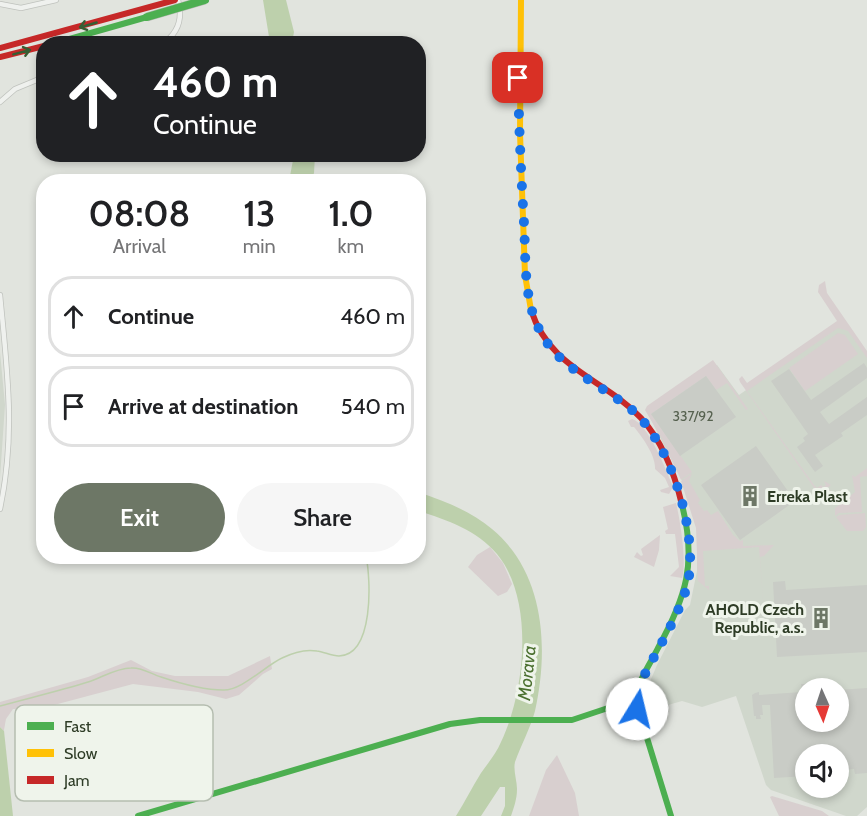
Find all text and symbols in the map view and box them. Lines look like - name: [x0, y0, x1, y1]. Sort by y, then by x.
- one-way arrow: [79, 20, 98, 31]
- one-way arrow: [12, 45, 31, 57]
- pin: [492, 52, 543, 103]
- text: 460 m: [153, 56, 278, 108]
- icon: ahead: [54, 60, 132, 138]
- icon: arrive: [501, 61, 534, 94]
- text: Continue: [153, 108, 257, 141]
- text: 08:08: [88, 191, 190, 235]
- text: 13: [243, 191, 275, 235]
- text: 1.0: [328, 191, 374, 235]
- text: Arrival: [113, 234, 166, 258]
- text: min: [243, 234, 276, 258]
- text: km: [338, 234, 364, 258]
- icon: ahead: [57, 300, 90, 333]
- text: Continue: [108, 303, 194, 330]
- text: 460 m: [340, 303, 405, 330]
- icon: arrive: [57, 390, 90, 423]
- text: Arrive at destination: [108, 393, 298, 420]
- text: 540 m: [341, 393, 405, 420]
- house number: 337/92: [672, 407, 714, 425]
- button: Exit: [54, 483, 225, 552]
- button: Share: [237, 483, 408, 552]
- building icon: Erreka Plast: [738, 484, 762, 508]
- place label: Erreka Plast: [767, 487, 848, 506]
- place label: AHOLD Czech Republic, a.s.: [706, 600, 804, 637]
- building icon: AHOLD Czech Republic, a.s.: [809, 606, 833, 630]
- water label: Morava: [513, 644, 541, 703]
- position arrow: [605, 677, 669, 741]
- north arrow: [795, 678, 849, 732]
- map controls: [795, 678, 849, 798]
- legend: [15, 705, 213, 801]
- text: Fast: [64, 717, 92, 736]
- text: Slow: [64, 744, 98, 763]
- button: sound: [795, 744, 849, 798]
- text: Jam: [63, 771, 90, 790]

